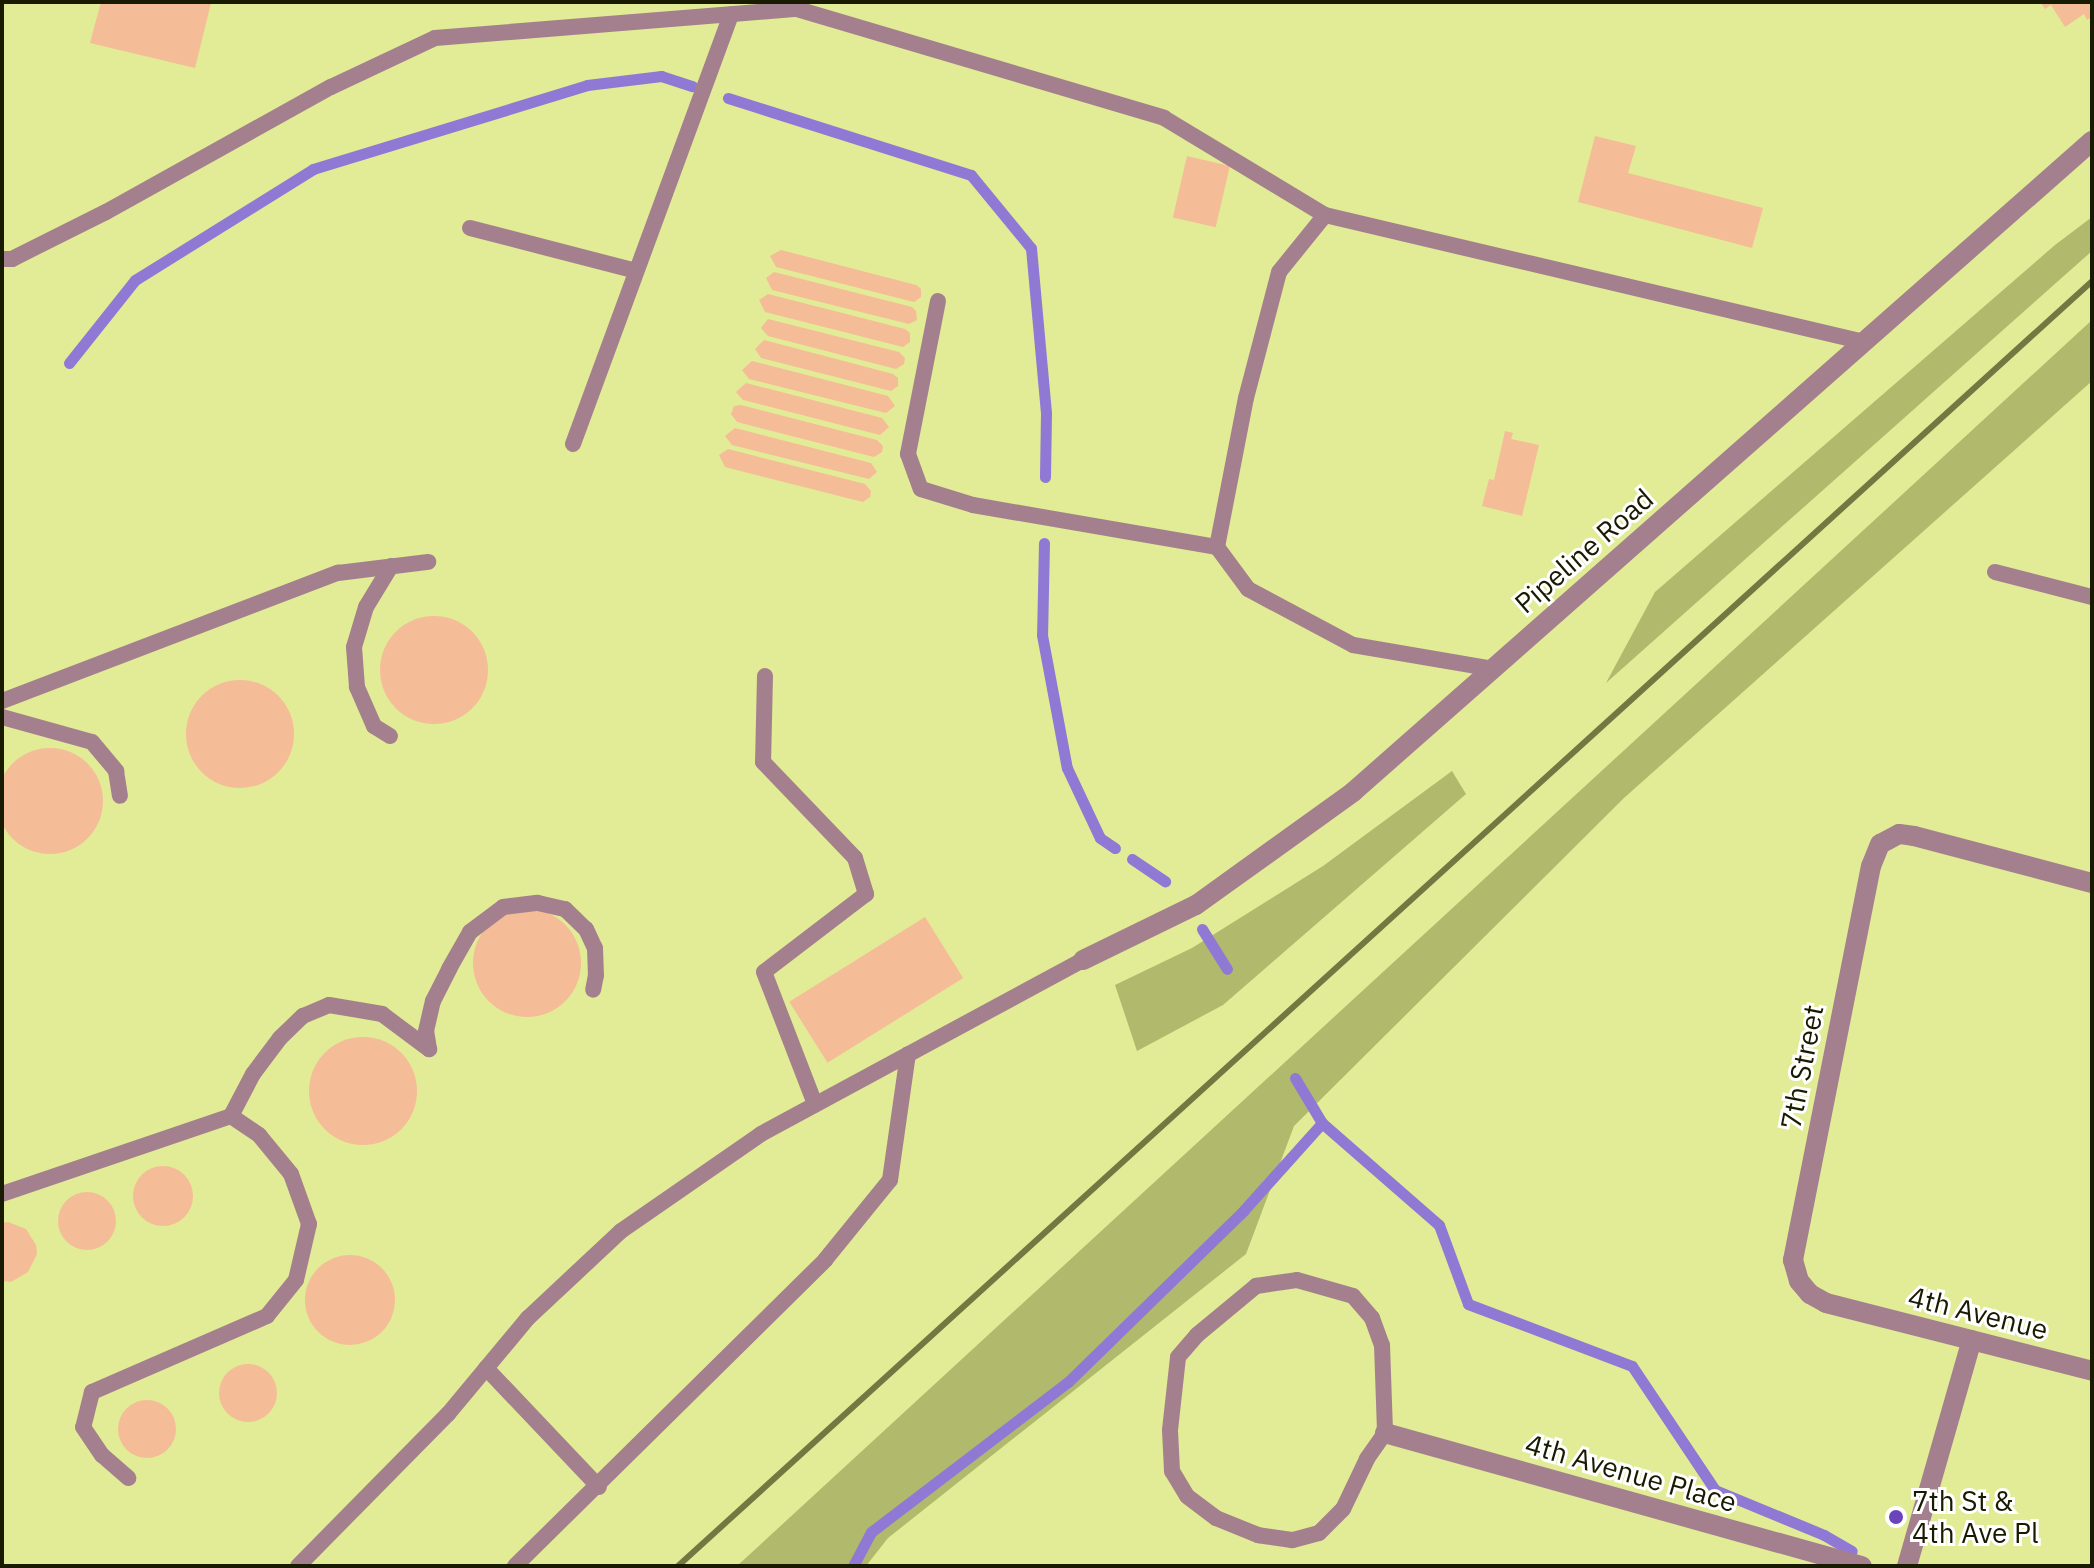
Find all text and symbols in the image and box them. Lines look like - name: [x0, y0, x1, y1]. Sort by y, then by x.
- street label: Pipeline Road: [1508, 482, 1660, 620]
- street label: 7th Street: [1773, 1002, 1831, 1132]
- street label: 4th Avenue: [1905, 1279, 2051, 1347]
- street label: 4th Avenue Place: [1522, 1427, 1740, 1519]
- place label: 7th St & 4th Ave Pl: [1912, 1484, 2039, 1550]
- marker: 7th St & 4th Ave Pl: [1887, 1508, 1905, 1526]

